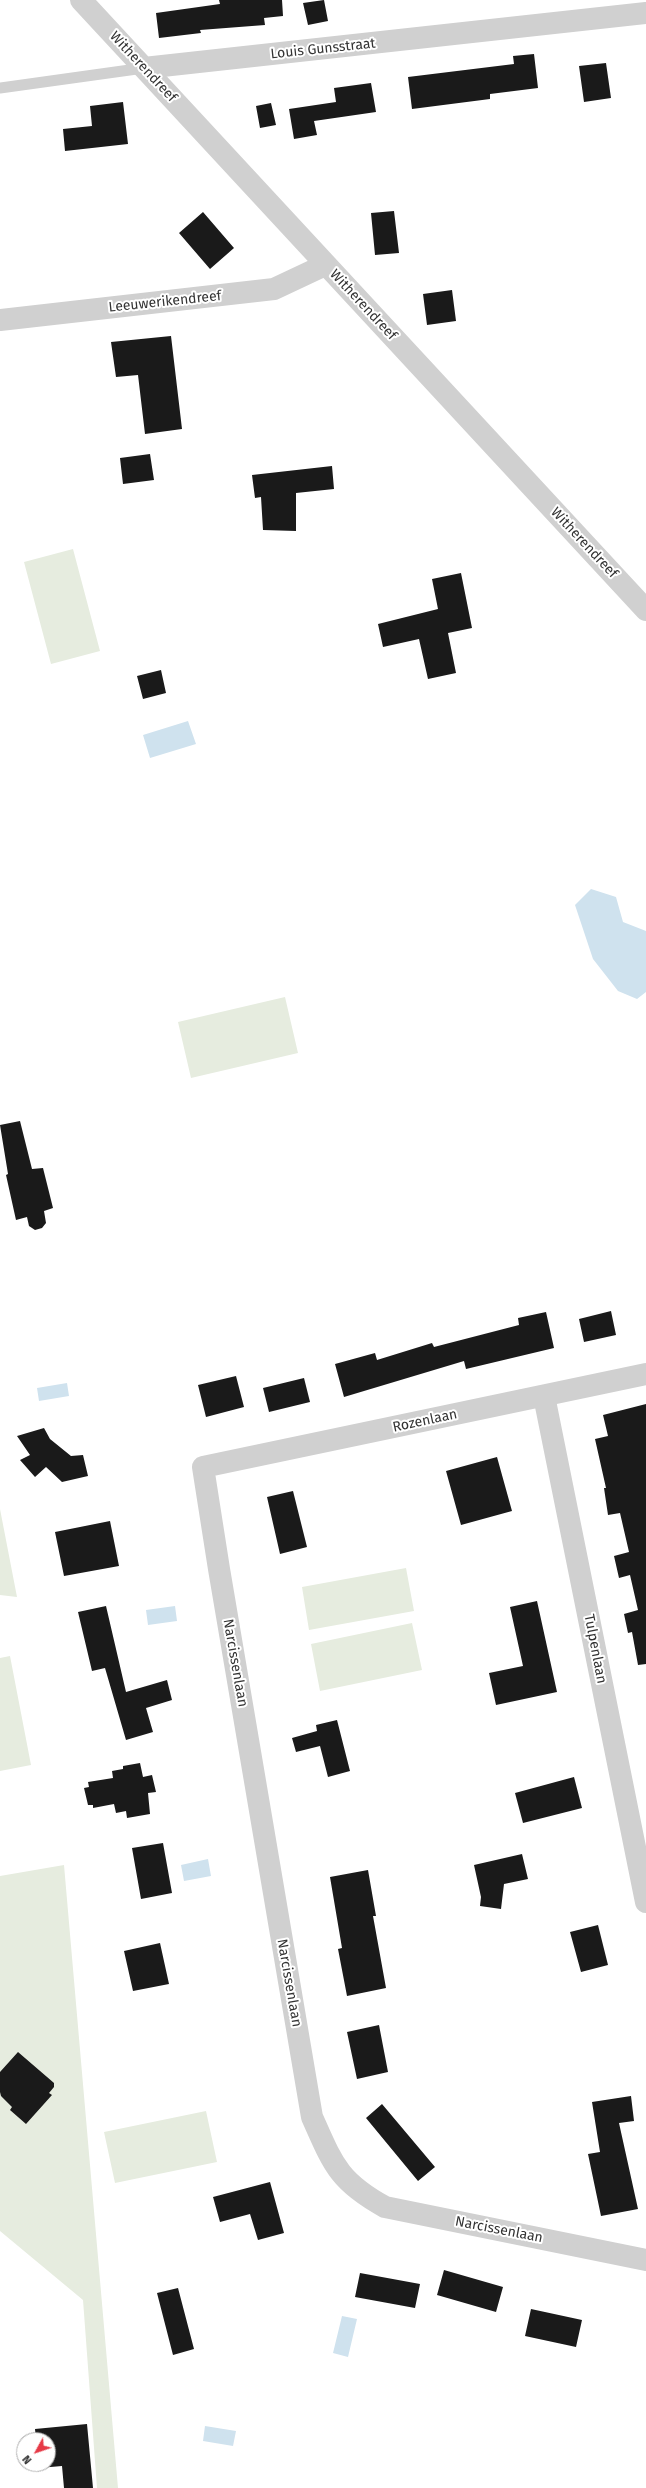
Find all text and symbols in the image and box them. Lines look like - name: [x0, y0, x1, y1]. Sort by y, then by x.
- street label: Witherendreef: [106, 28, 180, 106]
- street label: Louis Gunsstraat: [270, 35, 376, 63]
- street label: Witherendreef: [326, 266, 400, 344]
- street label: Leeuwerikendreef: [108, 288, 222, 316]
- street label: Witherendreef: [547, 504, 621, 582]
- street label: Rozenlaan: [391, 1406, 459, 1436]
- street label: Tulpenlaan: [580, 1613, 610, 1685]
- street label: Narcissenlaan: [219, 1618, 251, 1708]
- street label: Narcissenlaan: [273, 1938, 305, 2028]
- street label: Narcissenlaan: [454, 2213, 544, 2247]
- north arrow: [16, 2432, 56, 2472]
- text: N: [20, 2452, 35, 2466]

